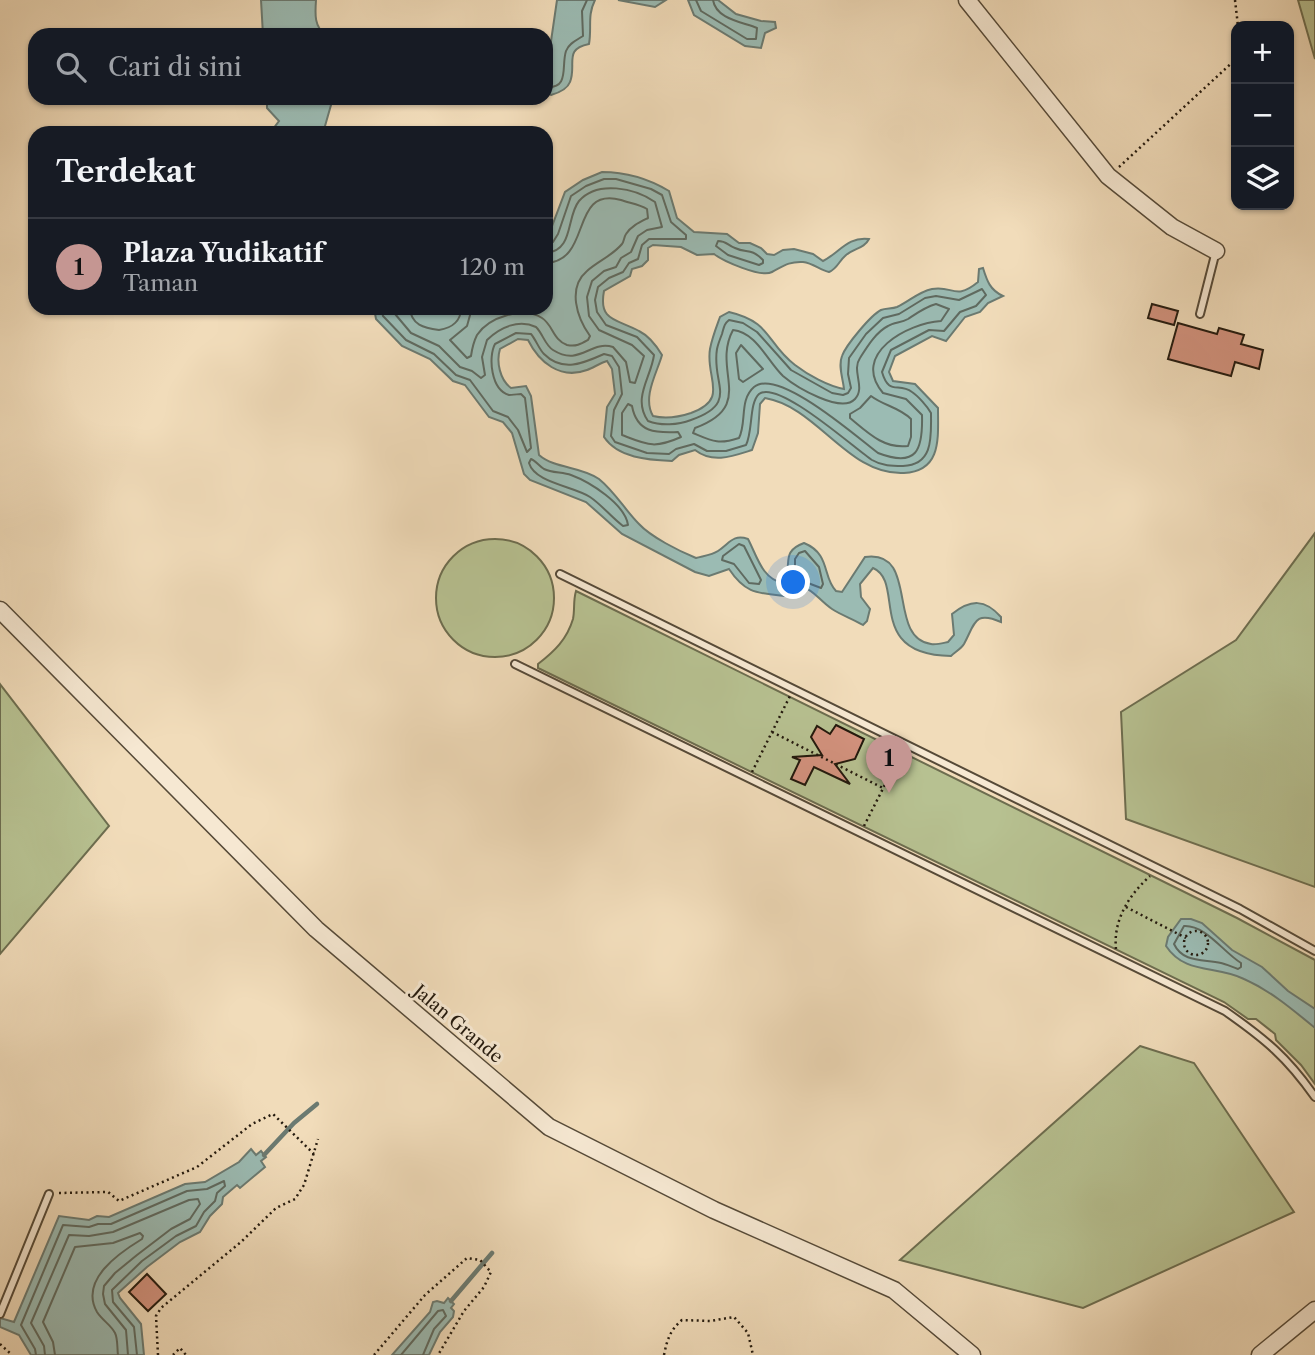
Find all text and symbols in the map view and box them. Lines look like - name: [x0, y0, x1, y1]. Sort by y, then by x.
- map controls: [1231, 21, 1294, 210]
- button: +: [1231, 21, 1294, 84]
- search box: [28, 28, 553, 105]
- icon: search: [52, 48, 90, 86]
- text: Cari di sini: [108, 51, 242, 83]
- button: −: [1231, 84, 1294, 147]
- button: layers: [1231, 147, 1294, 210]
- text: Terdekat: [56, 153, 196, 190]
- text: Plaza Yudikatif: [123, 237, 324, 269]
- text: 1: [74, 253, 84, 281]
- text: 120 m: [460, 253, 525, 281]
- text: Taman: [123, 269, 198, 297]
- your location: [776, 565, 810, 599]
- pin: 1: [866, 735, 912, 793]
- street label: Jalan Grande: [406, 978, 507, 1068]

